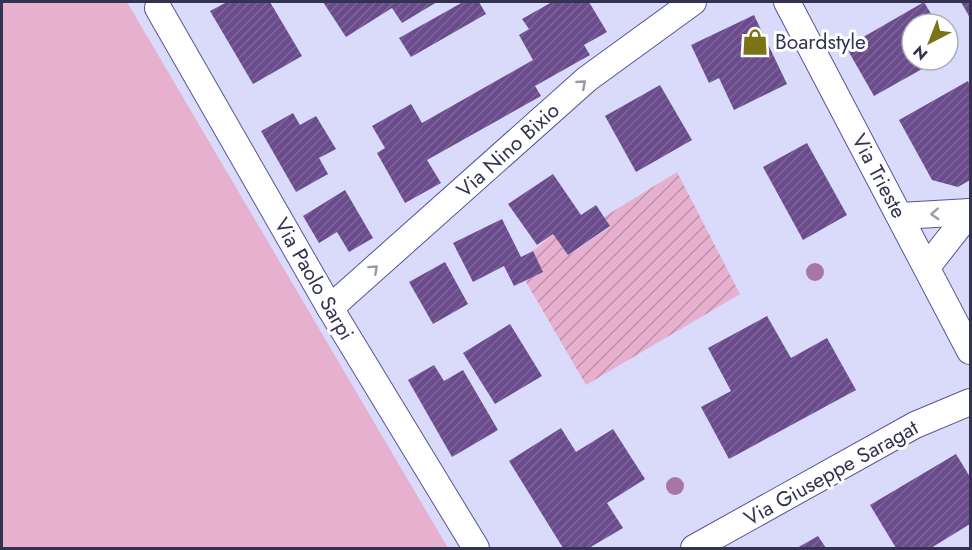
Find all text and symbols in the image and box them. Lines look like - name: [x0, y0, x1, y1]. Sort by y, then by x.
- north arrow: [900, 12, 960, 72]
- shop icon: Boardstyle: [740, 27, 770, 57]
- place label: Boardstyle: [775, 27, 866, 57]
- text: N: [908, 40, 933, 66]
- one-way arrow: [575, 80, 586, 91]
- street label: Via Nino Bixio: [450, 96, 566, 204]
- street label: Via Trieste: [844, 129, 914, 224]
- one-way arrow: [930, 207, 939, 220]
- street label: Via Paolo Sarpi: [267, 212, 361, 346]
- one-way arrow: [367, 265, 378, 276]
- street label: Via Giuseppe Saragat: [739, 413, 923, 533]

